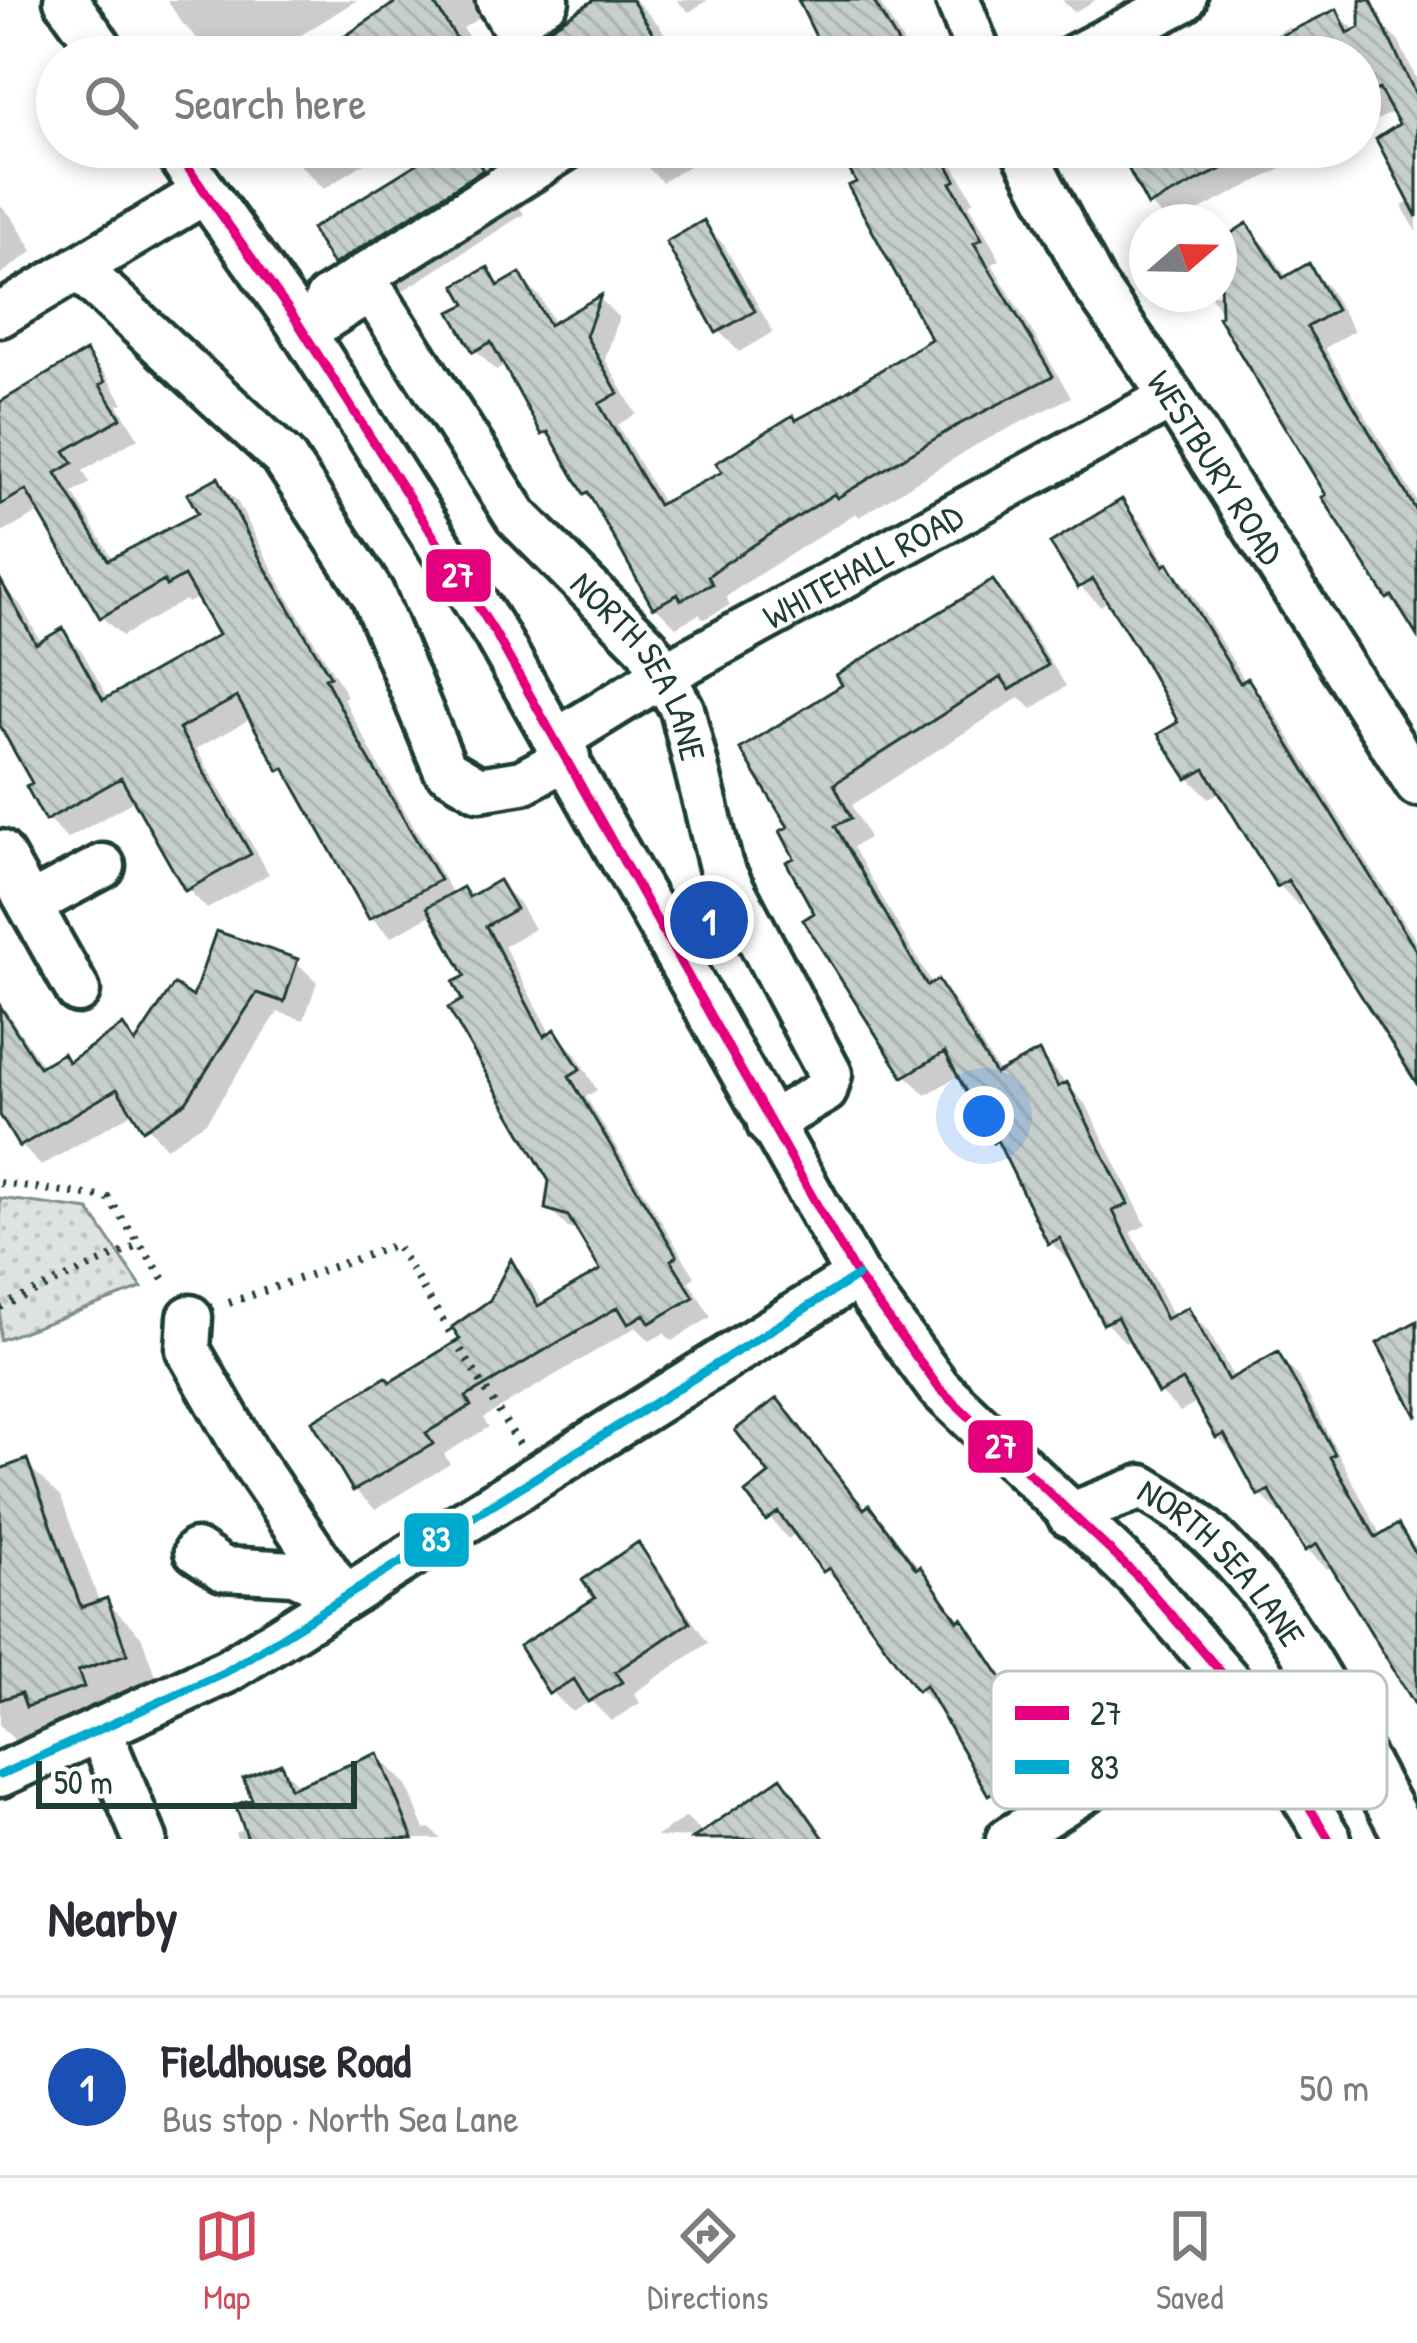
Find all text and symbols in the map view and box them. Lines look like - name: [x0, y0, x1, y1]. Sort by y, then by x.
- search box: [36, 36, 1381, 168]
- icon: search: [78, 69, 144, 135]
- text: Search here: [174, 72, 366, 133]
- north arrow: [1129, 204, 1237, 312]
- street label: WESTBURY ROAD: [1136, 360, 1297, 573]
- street label: WHITEHALL ROAD: [754, 491, 971, 640]
- line badge: 27: [424, 547, 493, 604]
- text: 27: [442, 553, 474, 597]
- street label: NORTH SEA LANE: [560, 560, 719, 766]
- pin: 1: [670, 875, 748, 965]
- your location: [954, 1086, 1014, 1146]
- line badge: 27: [966, 1418, 1035, 1475]
- text: 27: [985, 1424, 1017, 1468]
- street label: NORTH SEA LANE: [1129, 1465, 1318, 1656]
- line badge: 83: [402, 1511, 471, 1569]
- text: 83: [421, 1517, 451, 1561]
- legend: [991, 1671, 1387, 1809]
- text: 27: [1090, 1691, 1122, 1735]
- text: 83: [1090, 1745, 1119, 1789]
- scale bar: [36, 1755, 357, 1808]
- text: 50 m: [54, 1760, 113, 1804]
- text: Nearby: [48, 1883, 178, 1952]
- text: Fieldhouse Road: [162, 2030, 411, 2091]
- text: 1: [80, 2060, 94, 2113]
- text: 50 m: [1300, 2060, 1369, 2113]
- text: Bus stop · North Sea Lane: [162, 2091, 519, 2144]
- tab: Map: [194, 2203, 260, 2319]
- tab: Directions: [647, 2203, 769, 2319]
- tab: Saved: [1156, 2203, 1223, 2319]

